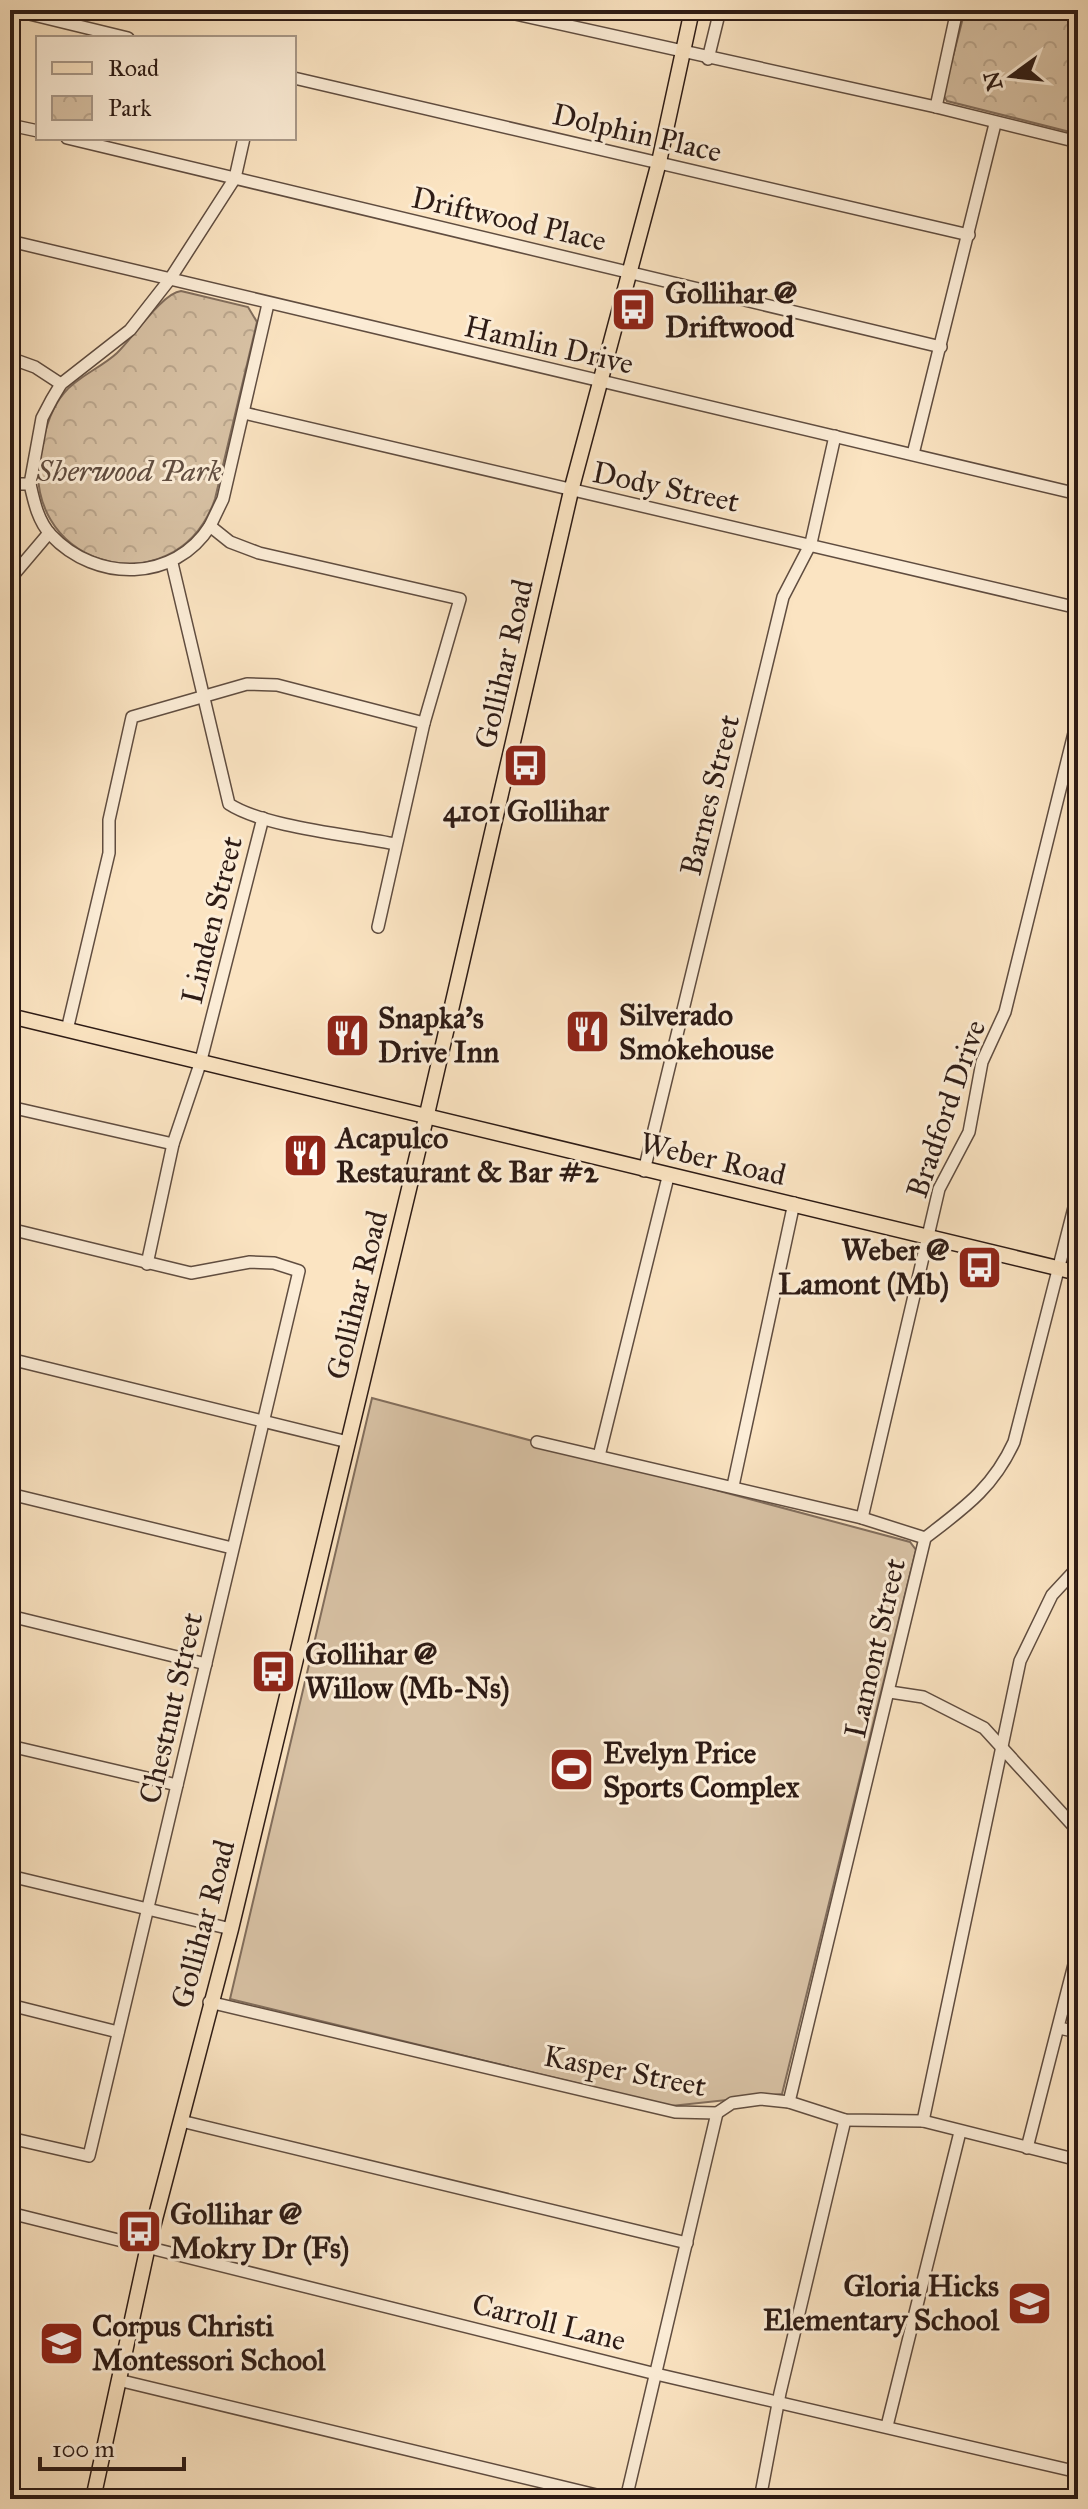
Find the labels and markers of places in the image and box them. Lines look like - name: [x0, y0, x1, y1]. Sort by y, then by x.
- place label: Gollihar @ Driftwood: [665, 275, 797, 345]
- bus stop icon: Gollihar @ Driftwood: [610, 286, 658, 334]
- bus stop icon: 4101 Gollihar: [502, 741, 550, 789]
- place label: 4101 Gollihar: [443, 793, 610, 829]
- place label: Silverado Smokehouse: [619, 997, 774, 1067]
- place label: Snapka's Drive Inn: [378, 1000, 500, 1070]
- restaurant icon: Silverado Smokehouse: [564, 1008, 612, 1056]
- restaurant icon: Snapka's Drive Inn: [323, 1011, 371, 1059]
- place label: Acapulco Restaurant & Bar #2: [334, 1120, 599, 1190]
- restaurant icon: Acapulco Restaurant & Bar #2: [281, 1131, 329, 1179]
- place label: Weber @ Lamont (Mb): [778, 1232, 949, 1303]
- bus stop icon: Weber @ Lamont (Mb): [956, 1243, 1004, 1291]
- place label: Gollihar @ Willow (Mb-Ns): [305, 1636, 510, 1707]
- bus stop icon: Gollihar @ Willow (Mb-Ns): [250, 1647, 298, 1695]
- place label: Evelyn Price Sports Complex: [603, 1735, 800, 1805]
- sports icon: Evelyn Price Sports Complex: [548, 1746, 596, 1794]
- place label: Gollihar @ Mokry Dr (Fs): [170, 2196, 349, 2267]
- bus stop icon: Gollihar @ Mokry Dr (Fs): [115, 2207, 163, 2255]
- place label: Gloria Hicks Elementary School: [763, 2268, 1000, 2338]
- school or university icon: Gloria Hicks Elementary School: [1006, 2279, 1054, 2327]
- place label: Corpus Christi Montessori School: [92, 2308, 326, 2378]
- school or university icon: Corpus Christi Montessori School: [37, 2319, 85, 2367]

